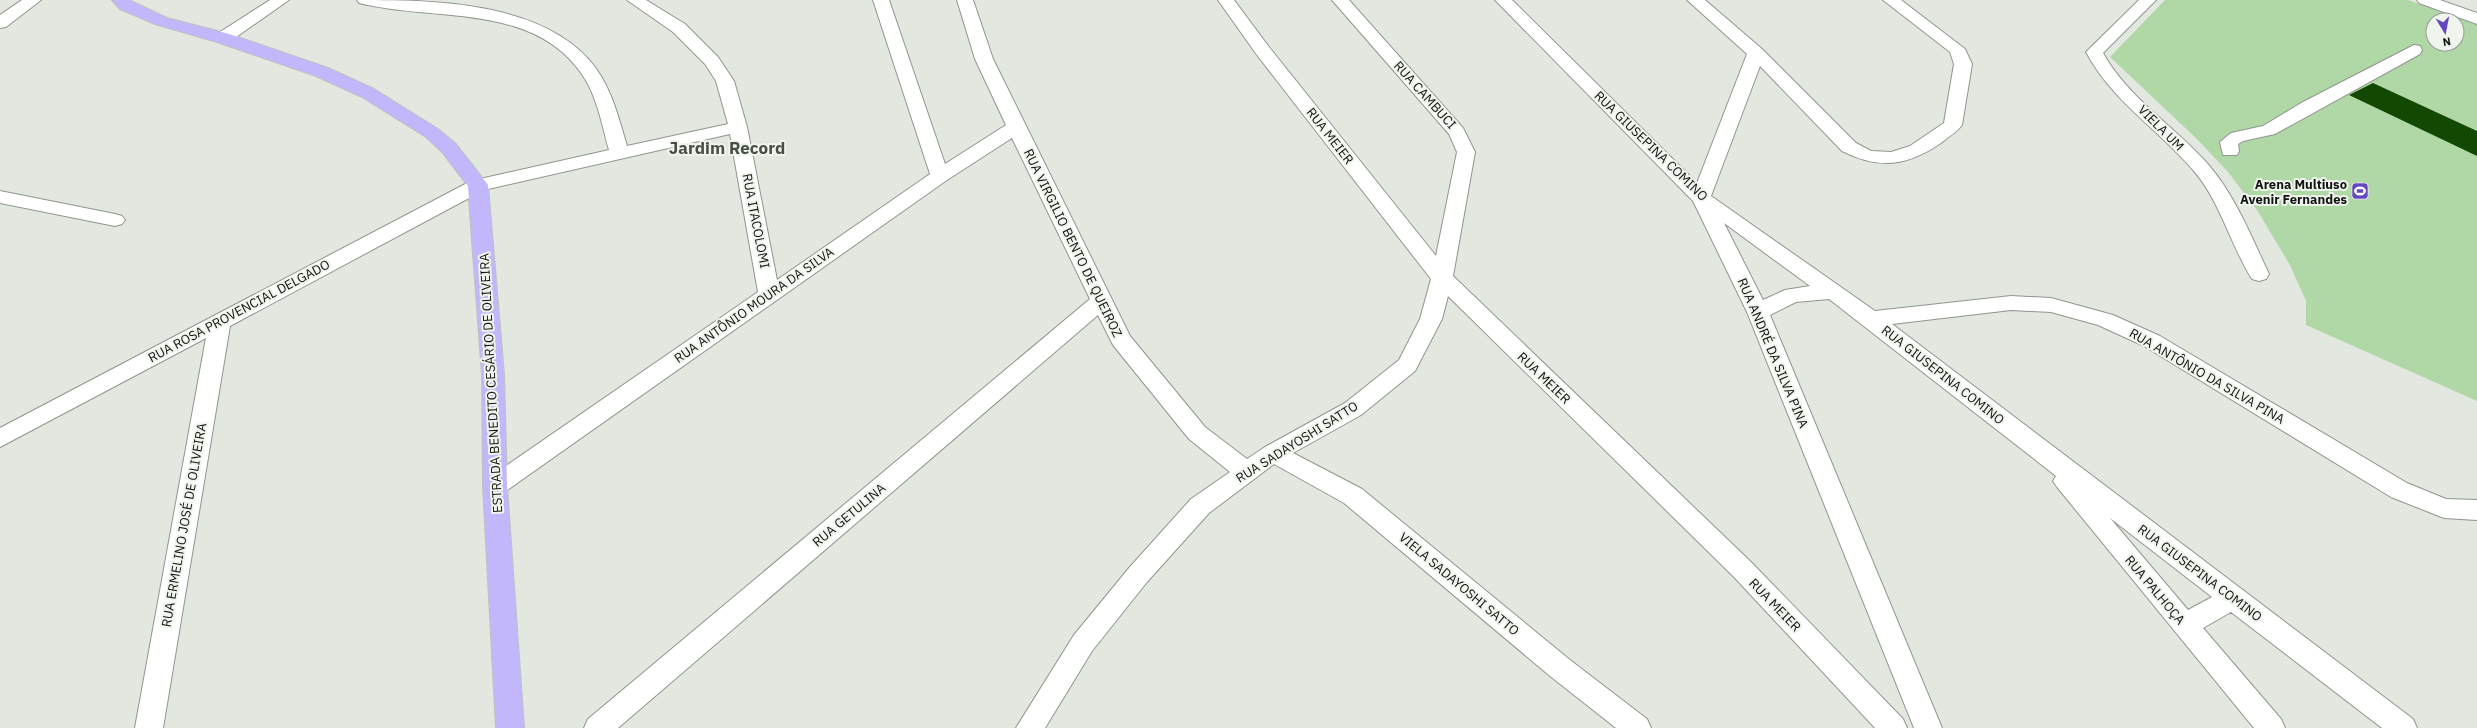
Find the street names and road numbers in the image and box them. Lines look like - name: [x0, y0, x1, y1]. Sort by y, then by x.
- street label: RUA CAMBUCI: [1390, 57, 1460, 133]
- street label: RUA GIUSEPINA COMINO: [1591, 87, 1711, 205]
- street label: VIELA UM: [2134, 101, 2188, 155]
- street label: RUA MEIER: [1303, 104, 1357, 168]
- street label: RUA VIRGILIO BENTO DE QUEIROZ: [1020, 146, 1126, 340]
- street label: RUA ITACOLOMI: [738, 172, 774, 270]
- street label: RUA ANTÔNIO MOURA DA SILVA: [671, 243, 838, 367]
- street label: ESTRADA BENEDITO CESÁRIO DE OLIVEIRA: [476, 252, 506, 513]
- street label: RUA ROSA PROVENCIAL DELGADO: [145, 256, 333, 366]
- street label: RUA ANDRÉ DA SILVA PINA: [1734, 275, 1813, 431]
- street label: RUA GIUSEPINA COMINO: [1878, 322, 2008, 428]
- street label: RUA ANTÔNIO DA SILVA PINA: [2126, 324, 2288, 428]
- street label: RUA MEIER: [1514, 348, 1574, 408]
- street label: RUA SADAYOSHI SATTO: [1233, 397, 1361, 487]
- street label: RUA ERMELINO JOSÉ DE OLIVEIRA: [158, 421, 210, 628]
- street label: RUA GETULINA: [809, 479, 890, 551]
- street label: RUA GIUSEPINA COMINO: [2134, 521, 2266, 625]
- street label: VIELA SADAYOSHI SATTO: [1395, 529, 1523, 639]
- street label: RUA PALHOÇA: [2121, 552, 2189, 629]
- street label: RUA MEIER: [1745, 575, 1805, 635]

